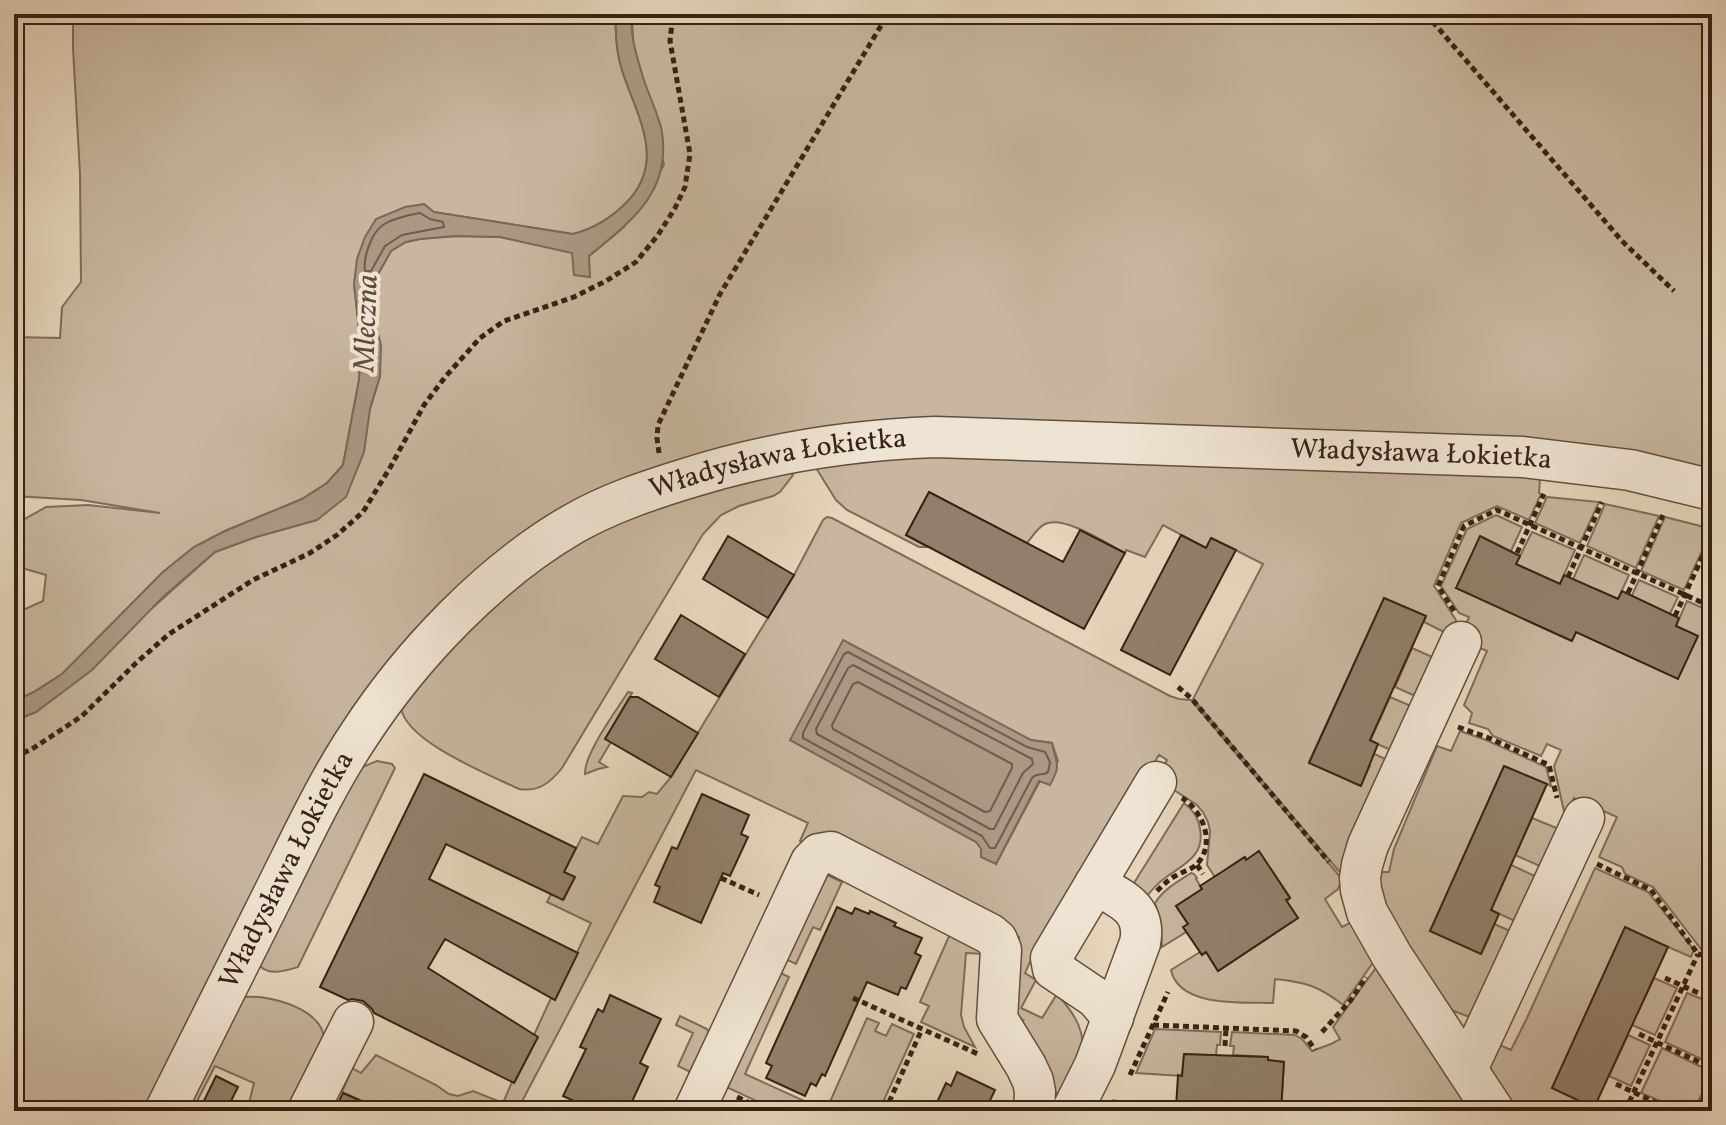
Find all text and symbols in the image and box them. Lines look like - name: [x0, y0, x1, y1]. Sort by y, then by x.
- water label: Mleczna: [344, 274, 390, 373]
- street label: Władysława Łokietka: [644, 419, 908, 509]
- street label: Władysława Łokietka: [1290, 430, 1554, 480]
- street label: Władysława Łokietka: [210, 744, 364, 995]

